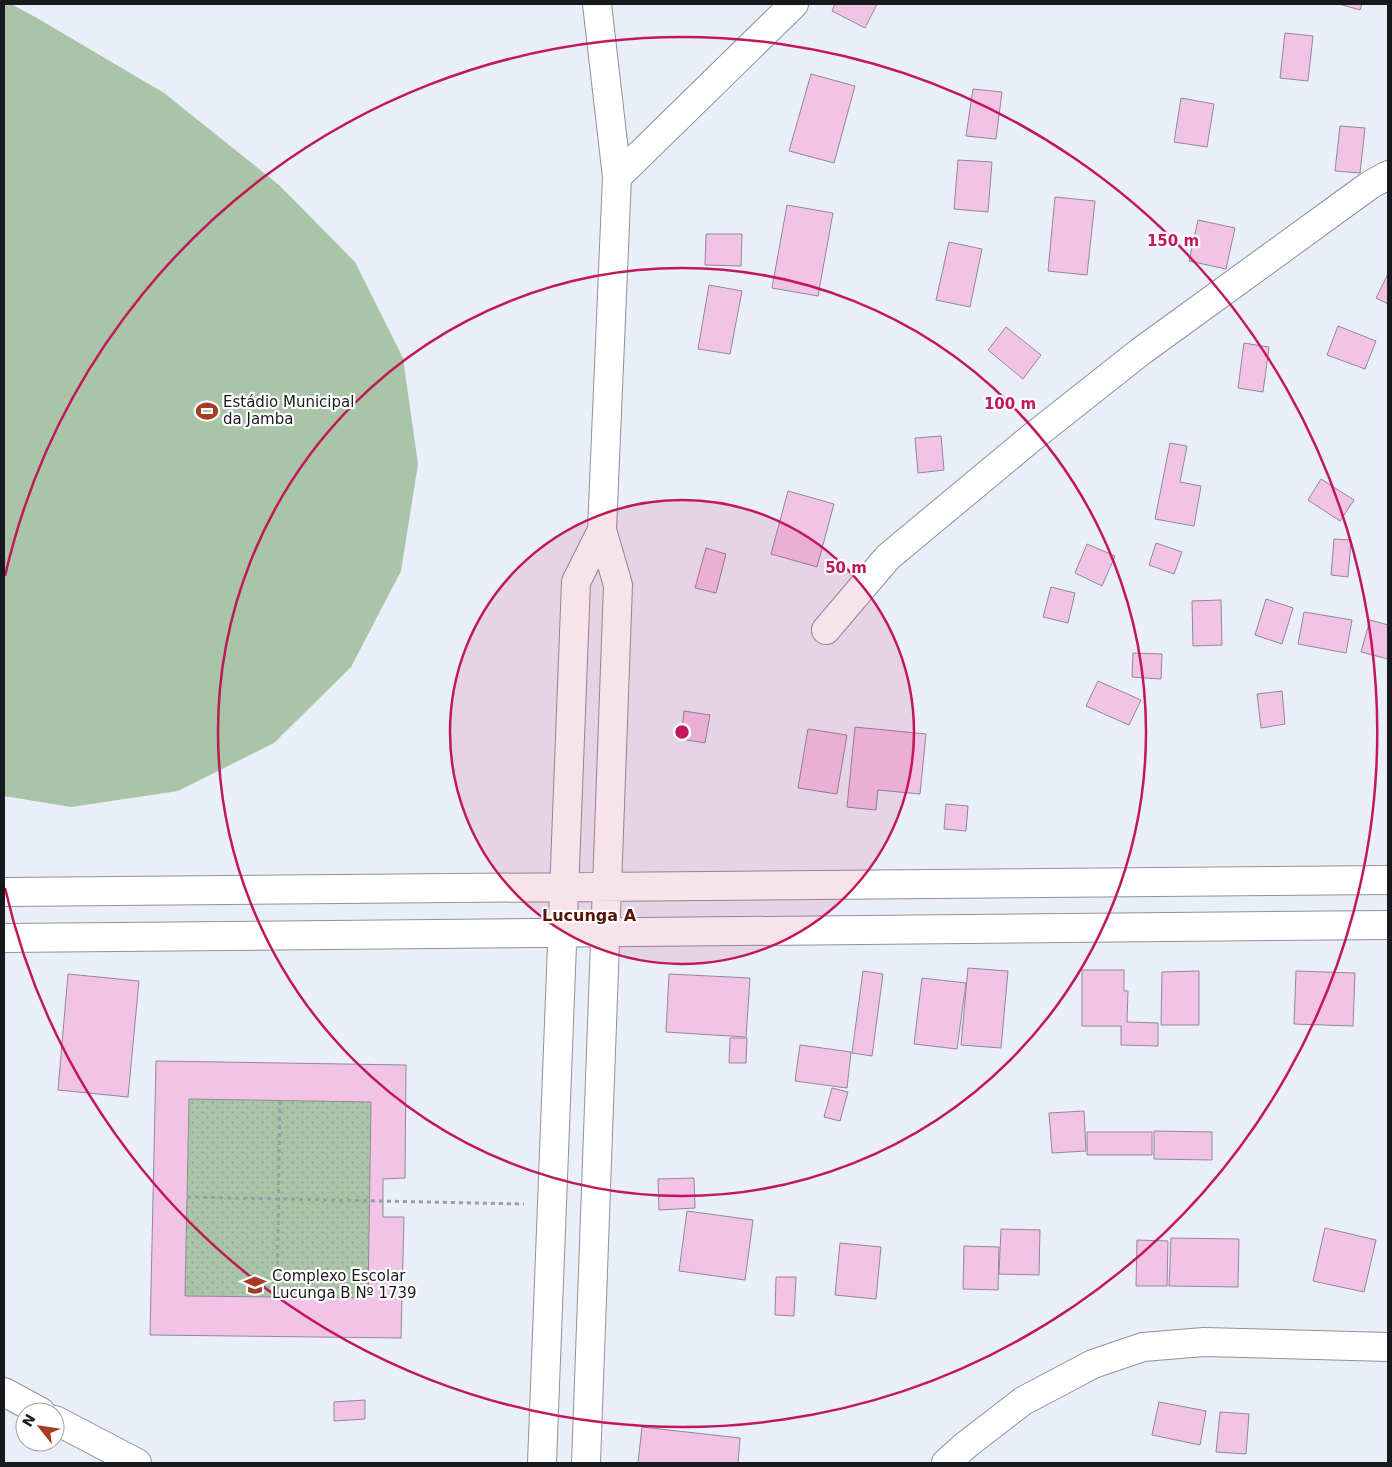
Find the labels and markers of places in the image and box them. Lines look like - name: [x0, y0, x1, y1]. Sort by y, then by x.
- place label: Estádio Municipal da Jamba: [223, 393, 354, 428]
- sports icon: Estádio Municipal da Jamba: [194, 398, 220, 424]
- centre of rings: [673, 723, 691, 741]
- place label: Complexo Escolar Lucunga B Nº 1739: [272, 1267, 417, 1302]
- school or university icon: Complexo Escolar Lucunga B Nº 1739: [242, 1272, 268, 1298]

